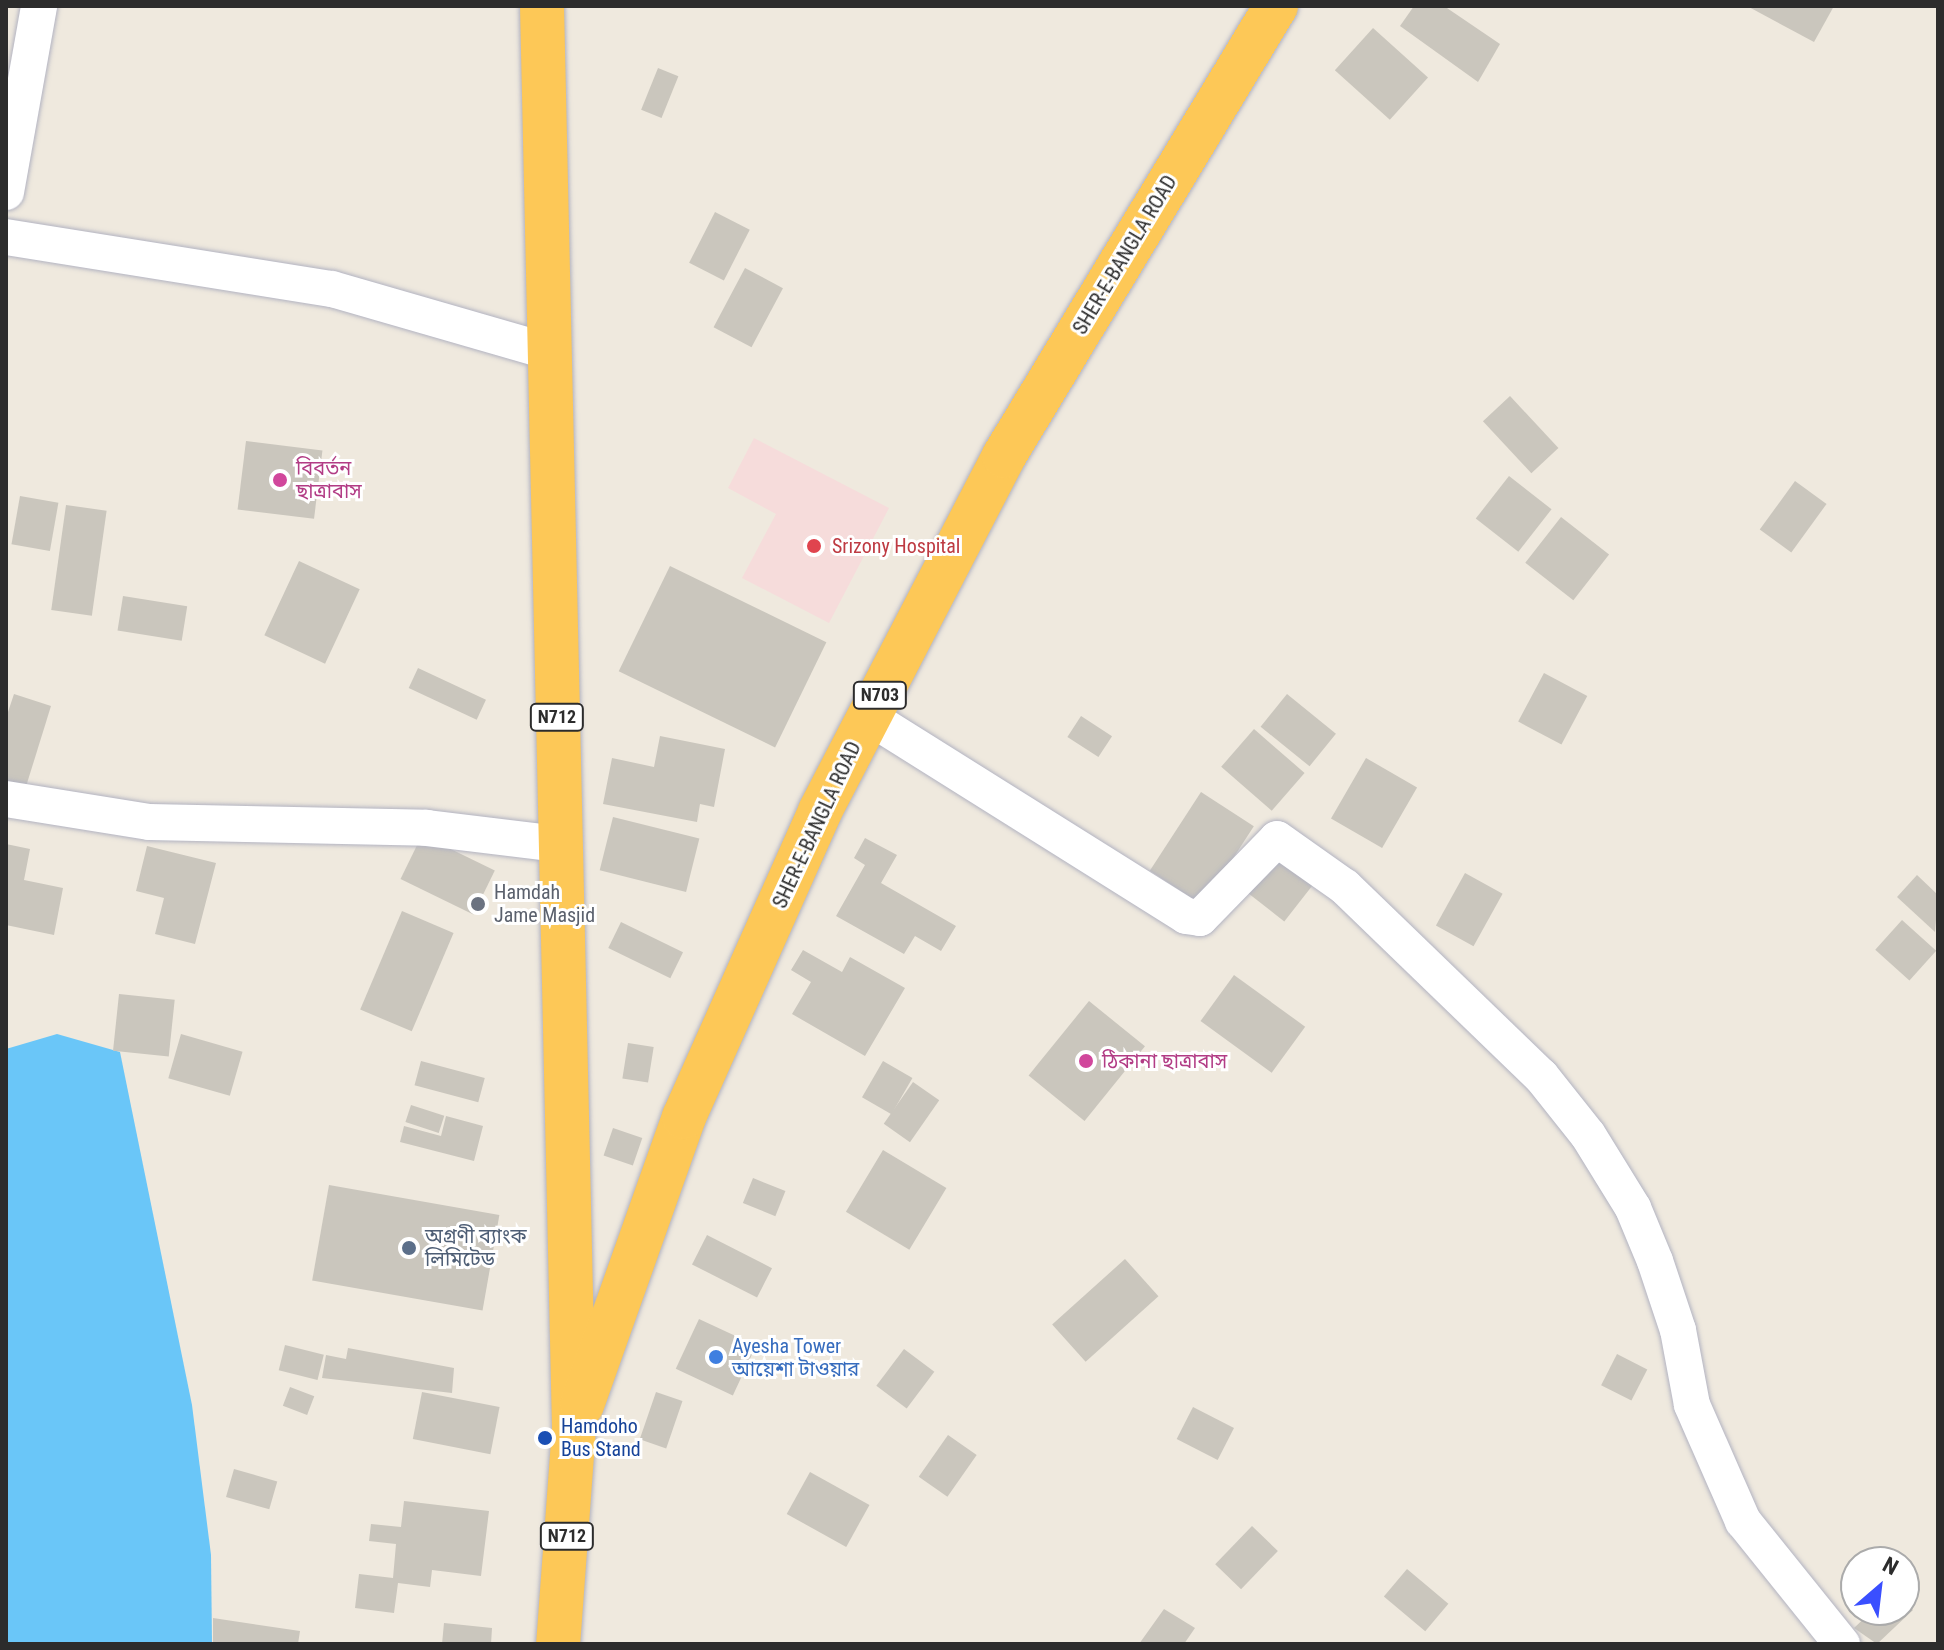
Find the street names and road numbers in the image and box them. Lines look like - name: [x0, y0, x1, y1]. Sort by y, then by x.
- street label: SHER-E-BANGLA ROAD: [1068, 171, 1182, 339]
- road number: N703: [852, 681, 908, 709]
- road number: N712: [529, 703, 585, 731]
- street label: SHER-E-BANGLA ROAD: [768, 738, 866, 912]
- road number: N712: [539, 1522, 595, 1550]

